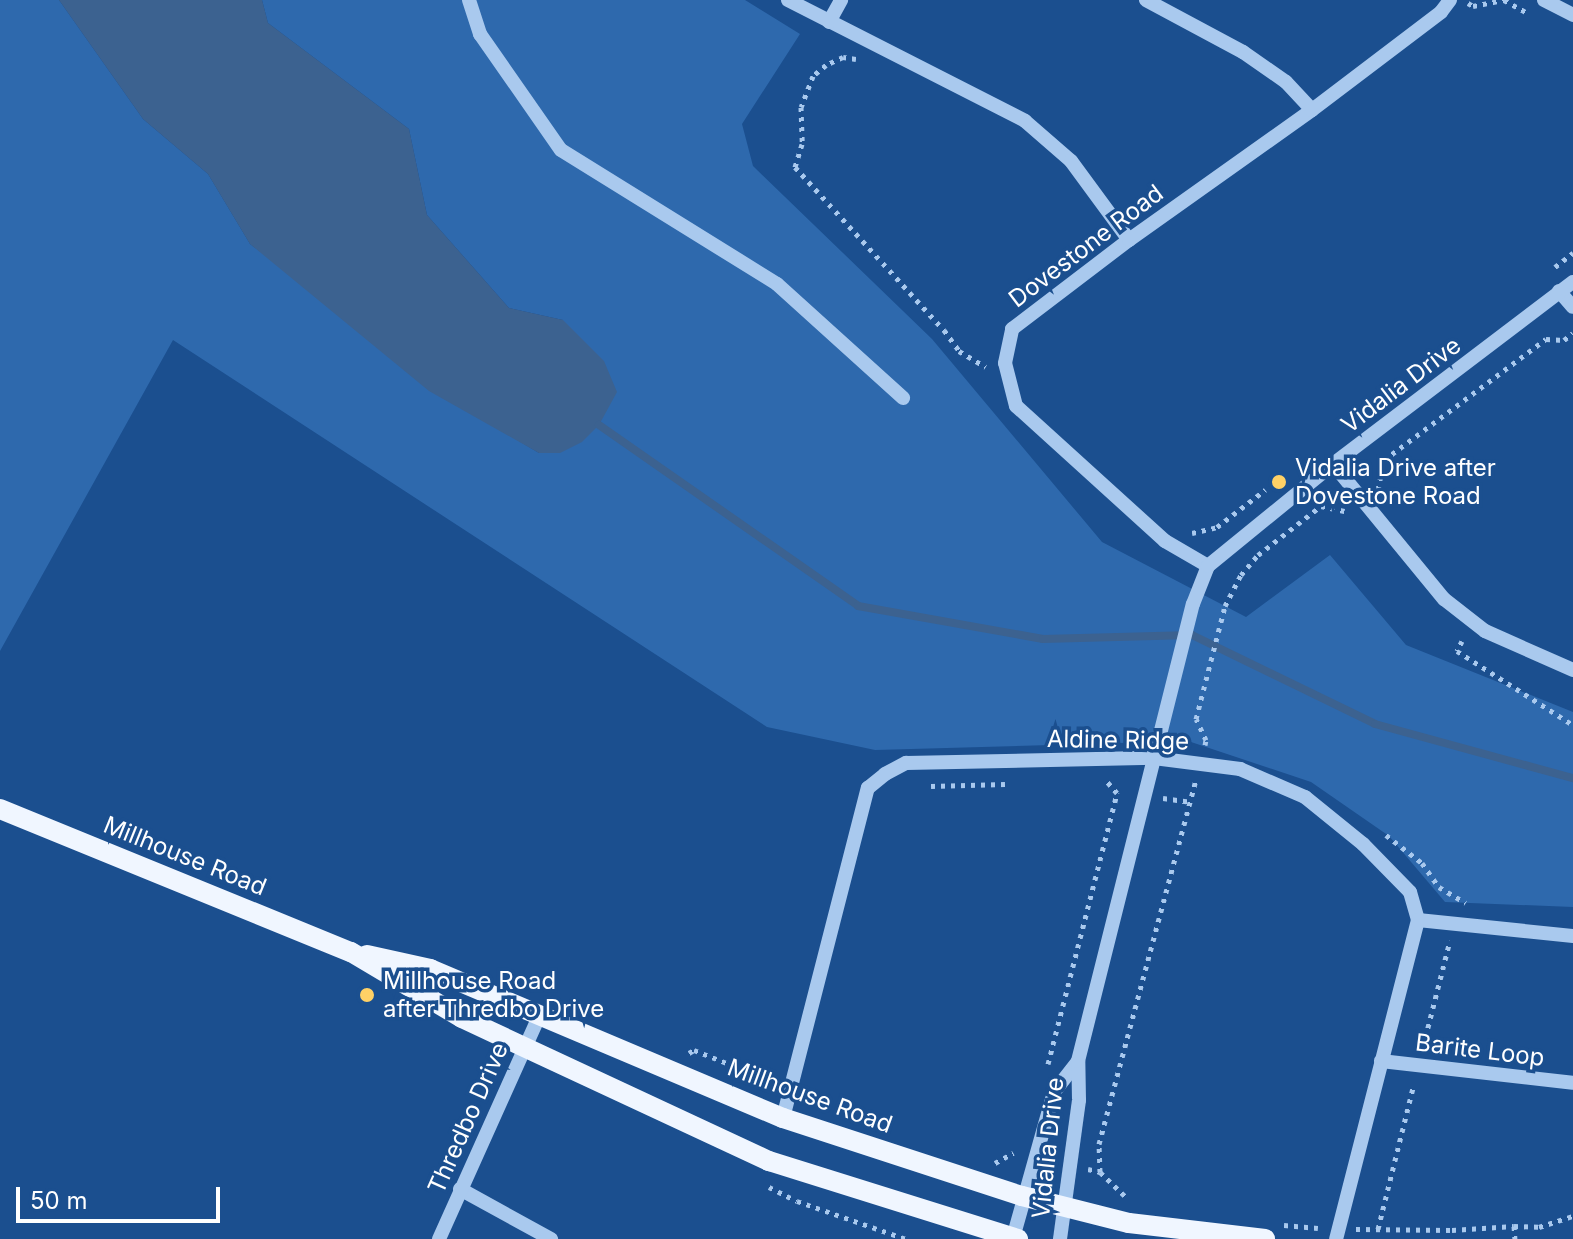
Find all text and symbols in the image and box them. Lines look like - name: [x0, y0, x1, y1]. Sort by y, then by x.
- street label: Dovestone Road: [1003, 179, 1169, 313]
- street label: Vidalia Drive: [1336, 331, 1466, 439]
- place label: Vidalia Drive after Dovestone Road: [1295, 454, 1496, 510]
- marker: Vidalia Drive after Dovestone Road: [1270, 473, 1288, 491]
- street label: Aldine Ridge: [1047, 724, 1189, 756]
- street label: Millhouse Road: [99, 810, 271, 902]
- place label: Millhouse Road after Thredbo Drive: [383, 967, 604, 1023]
- marker: Millhouse Road after Thredbo Drive: [358, 986, 376, 1004]
- street label: Barite Loop: [1414, 1028, 1546, 1072]
- street label: Thredbo Drive: [422, 1038, 514, 1198]
- street label: Millhouse Road: [724, 1053, 896, 1139]
- street label: Vidalia Drive: [1026, 1076, 1070, 1220]
- scale bar: [20, 1171, 224, 1221]
- text: 50 m: [30, 1186, 88, 1215]

